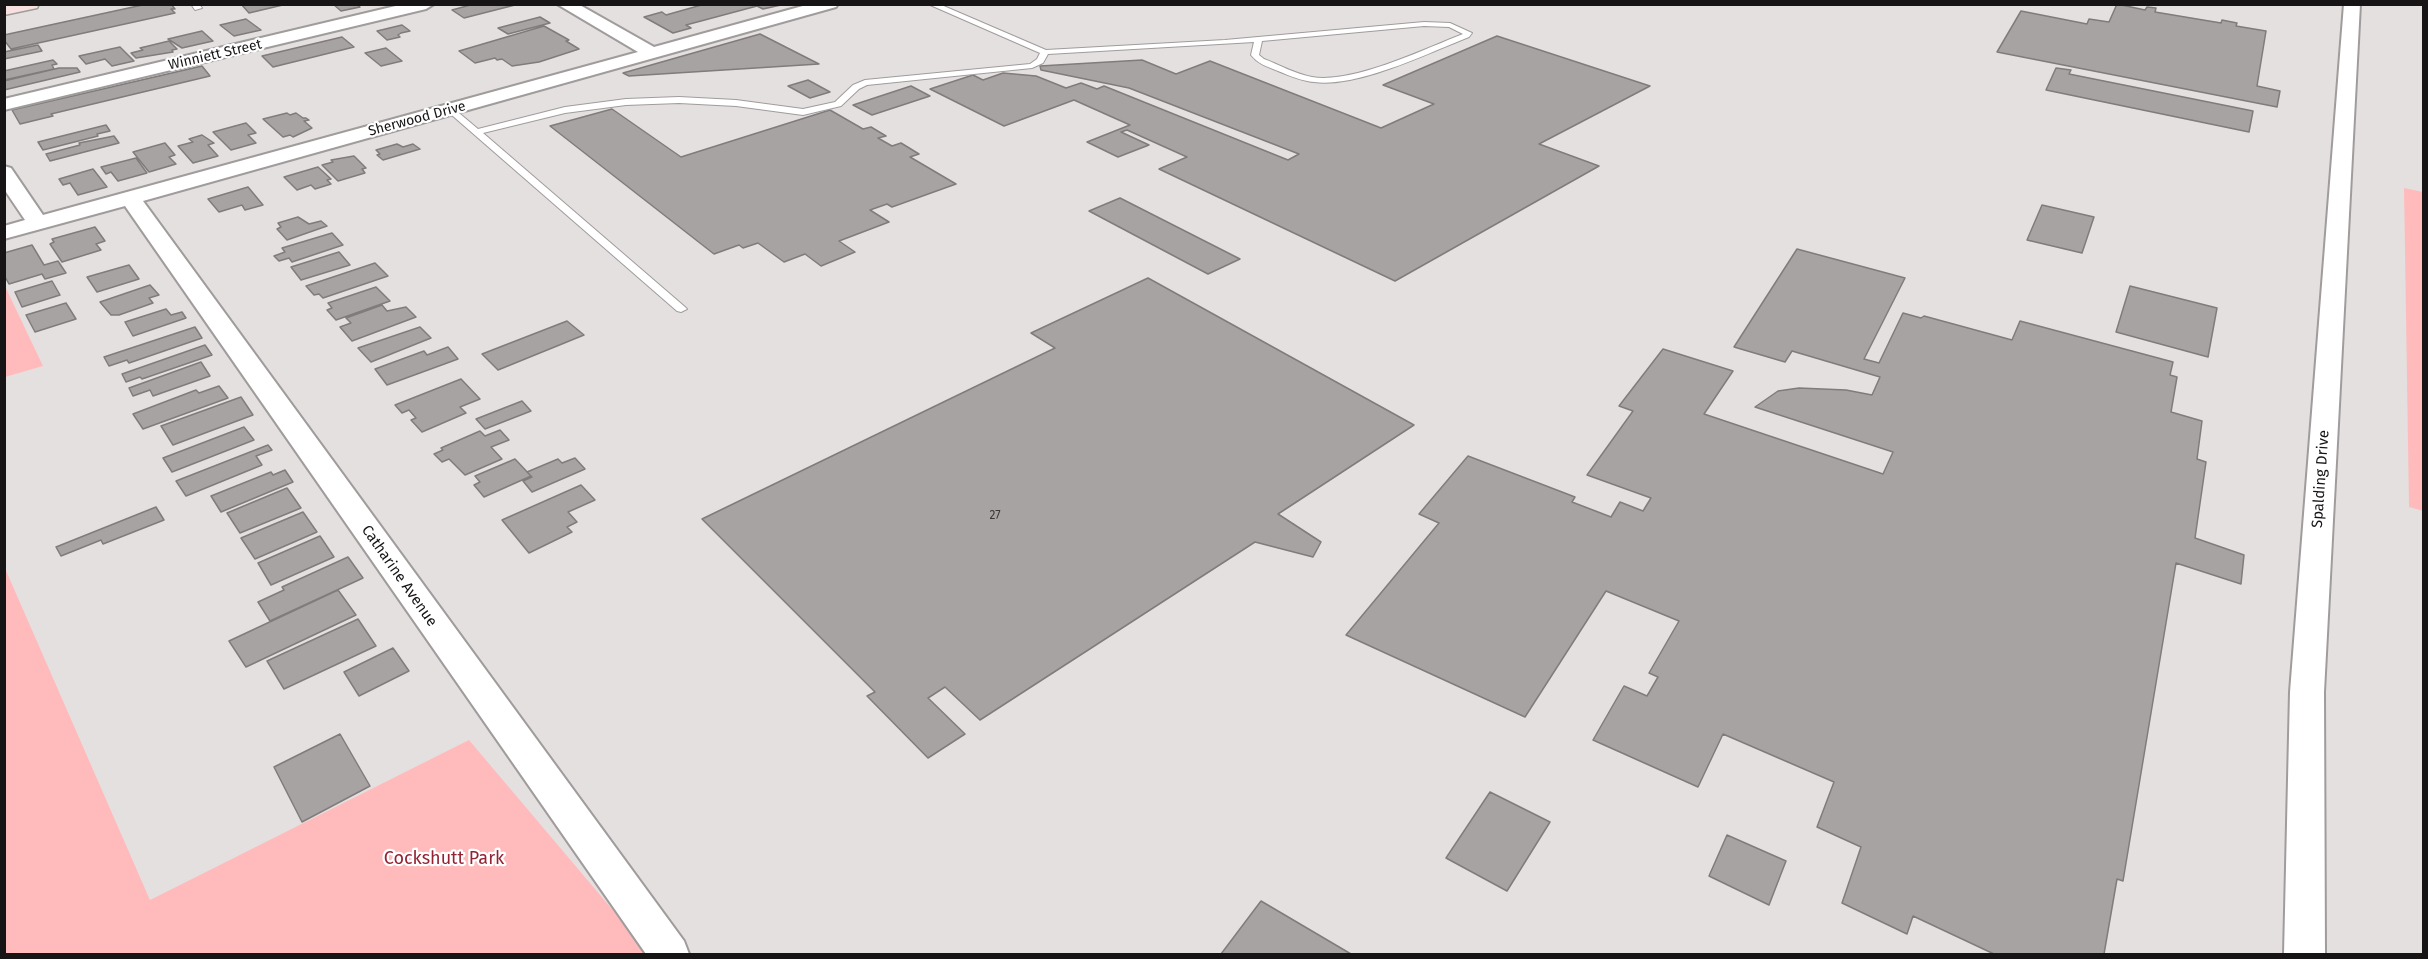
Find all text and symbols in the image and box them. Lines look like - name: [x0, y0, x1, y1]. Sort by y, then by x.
- street label: Winniett Street: [167, 36, 263, 74]
- street label: Sherwood Drive: [366, 98, 468, 140]
- street label: Spalding Drive: [2309, 429, 2333, 529]
- house number: 27: [989, 509, 1001, 523]
- street label: Catharine Avenue: [357, 522, 441, 630]
- park label: Cockshutt Park: [384, 848, 504, 870]

